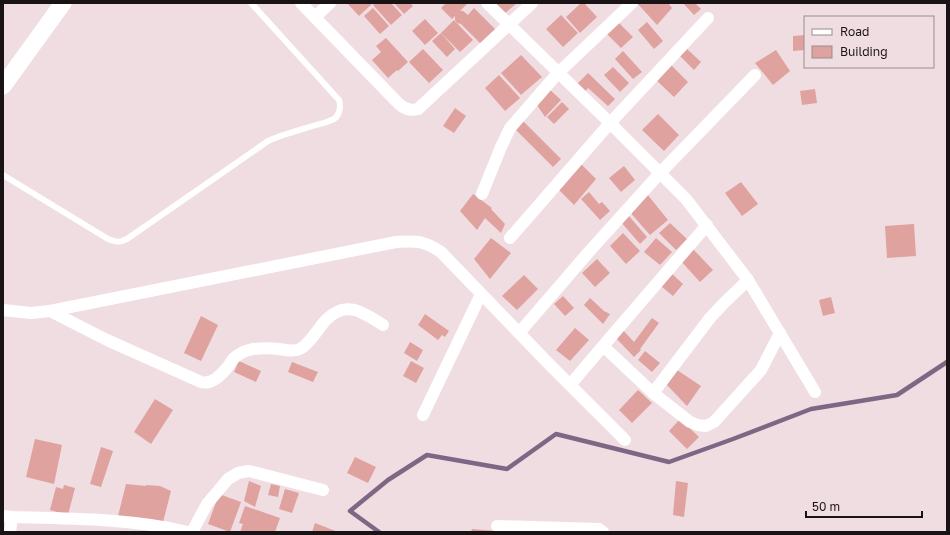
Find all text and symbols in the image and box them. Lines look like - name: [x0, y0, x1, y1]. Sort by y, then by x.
- legend: [804, 16, 934, 68]
- text: Road: [840, 24, 869, 39]
- text: Building: [840, 44, 888, 59]
- scale bar: [806, 493, 922, 519]
- text: 50 m: [812, 499, 840, 514]

